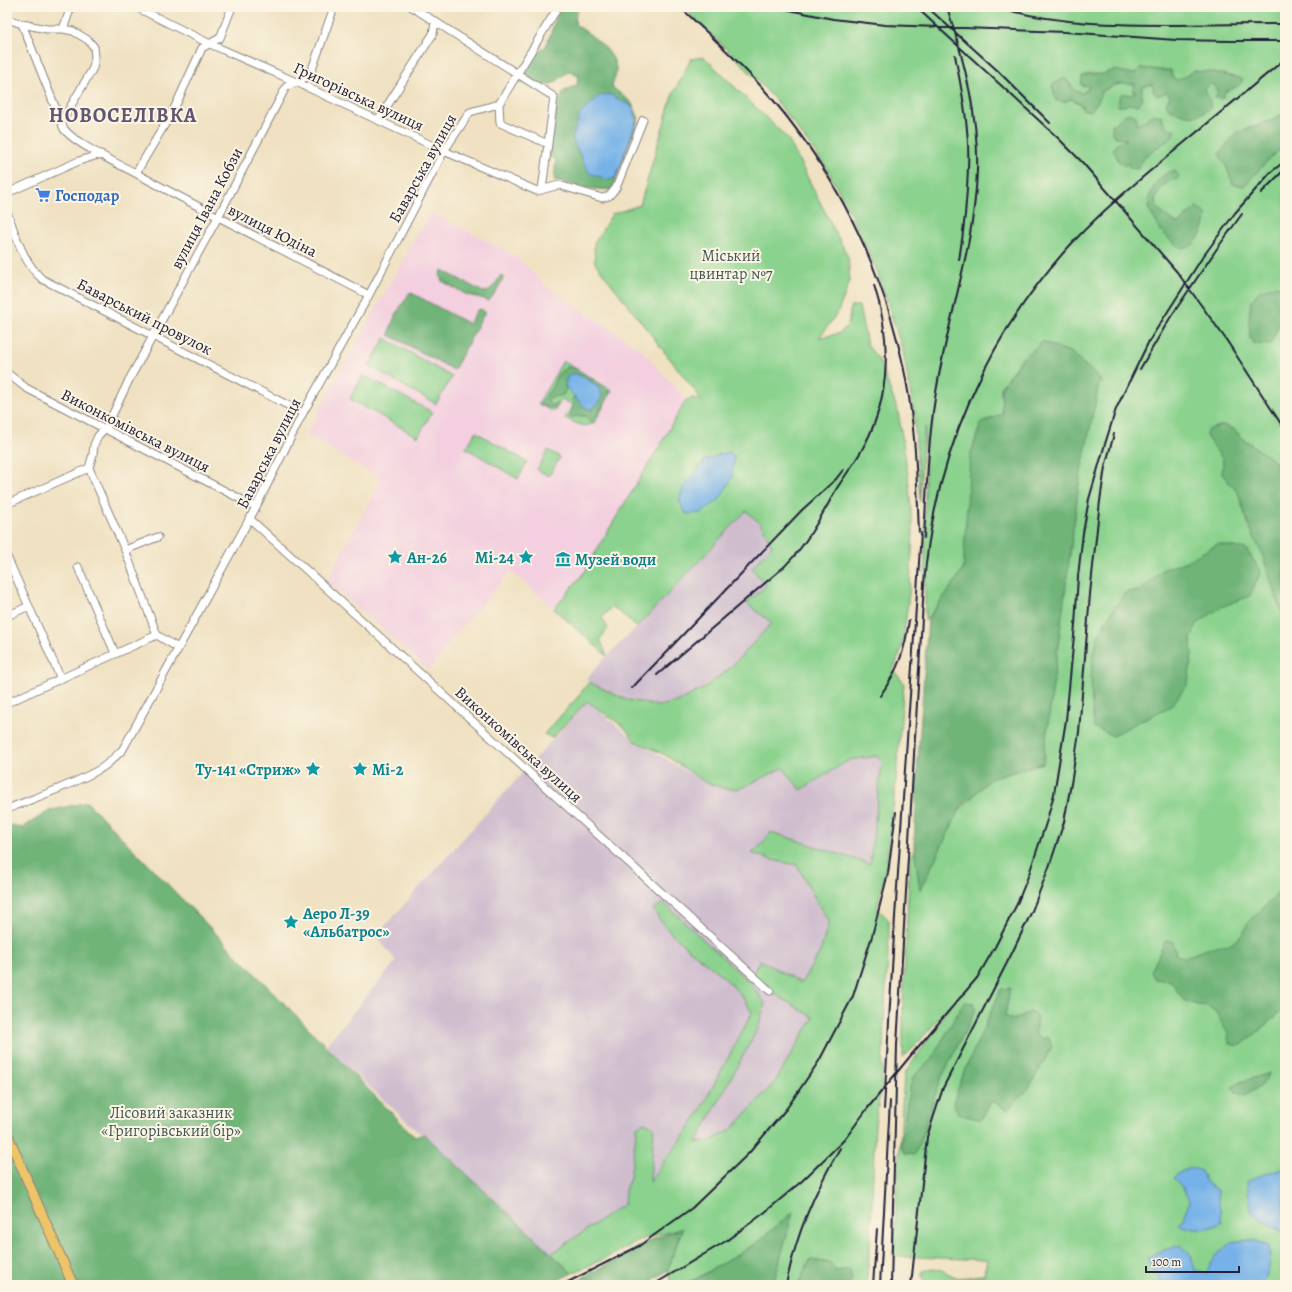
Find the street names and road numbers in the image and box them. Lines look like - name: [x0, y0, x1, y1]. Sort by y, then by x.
- street label: Григорівська вулиця: [290, 57, 428, 137]
- street label: Баварська вулиця: [384, 110, 462, 227]
- street label: вулиця Івана Кобзи: [166, 144, 248, 273]
- street label: вулиця Юдіна: [224, 199, 321, 263]
- street label: Баварський провулок: [73, 273, 216, 361]
- street label: Виконкомівська вулиця: [57, 384, 214, 478]
- street label: Баварська вулиця: [231, 394, 306, 513]
- street label: Виконкомівська вулиця: [450, 682, 587, 808]

